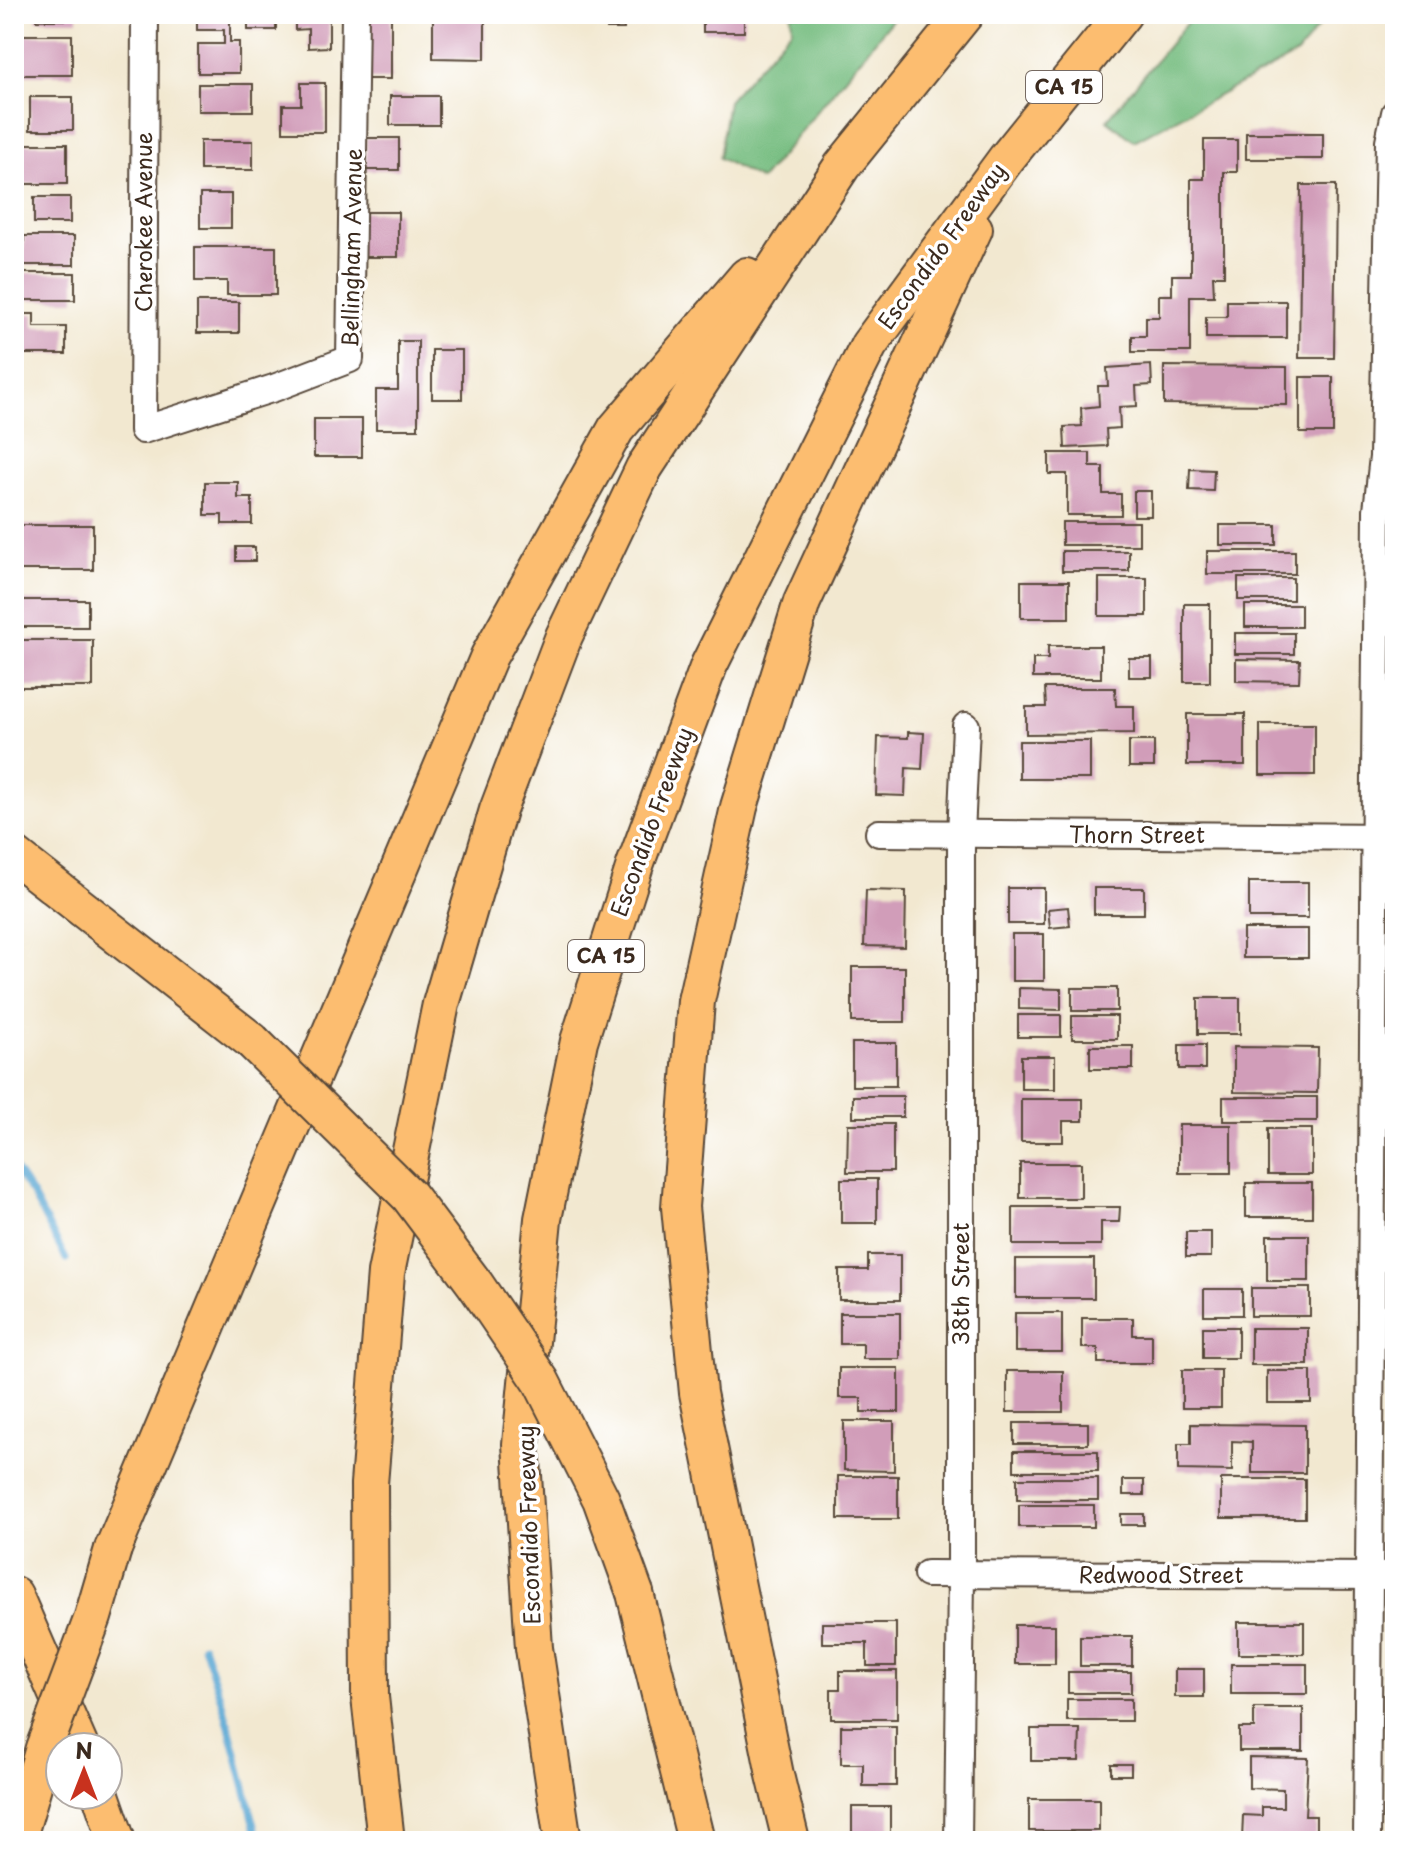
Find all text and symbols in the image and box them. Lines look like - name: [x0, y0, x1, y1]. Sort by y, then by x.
- road number: CA 15: [1026, 71, 1102, 103]
- street label: Cherokee Avenue: [126, 132, 159, 312]
- street label: Bellingham Avenue: [332, 148, 369, 348]
- street label: Escondido Freeway: [869, 155, 1013, 335]
- street label: Escondido Freeway: [601, 722, 700, 921]
- street label: Thorn Street: [1069, 817, 1205, 850]
- road number: CA 15: [568, 940, 644, 972]
- street label: 38th Street: [943, 1222, 976, 1346]
- street label: Escondido Freeway: [508, 1425, 547, 1625]
- street label: Redwood Street: [1078, 1557, 1244, 1590]
- north arrow: [44, 1731, 124, 1811]
- text: N: [75, 1733, 93, 1766]

